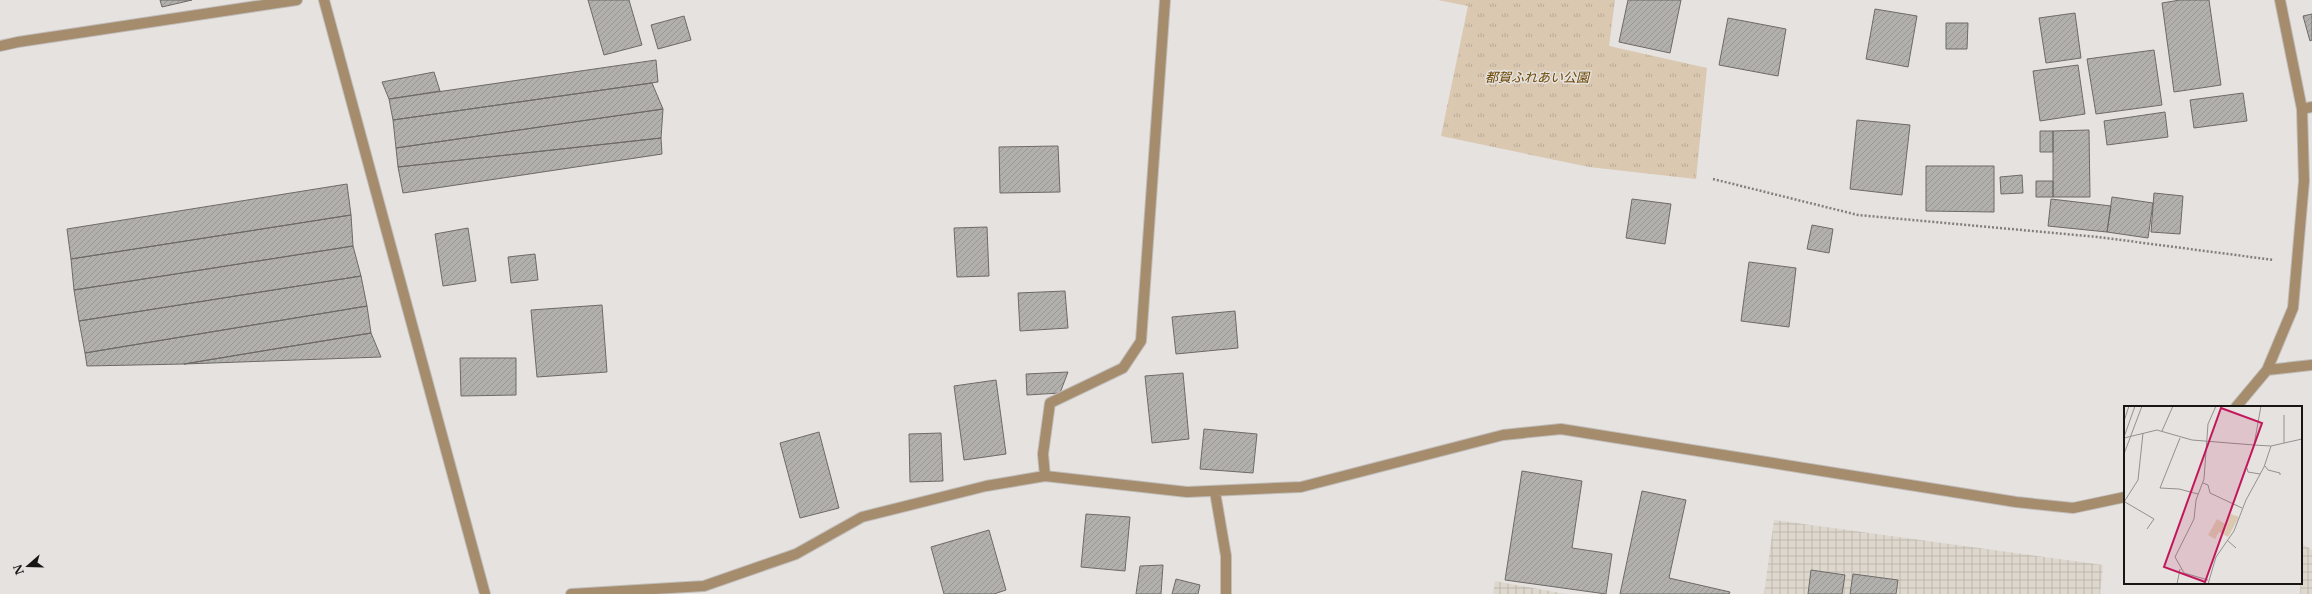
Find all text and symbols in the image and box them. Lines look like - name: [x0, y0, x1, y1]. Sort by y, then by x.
- park label: 都賀ふれあい公園: [1485, 69, 1591, 86]
- inset map: [2124, 406, 2302, 584]
- north arrow: [8, 546, 48, 586]
- text: N: [10, 562, 27, 577]

